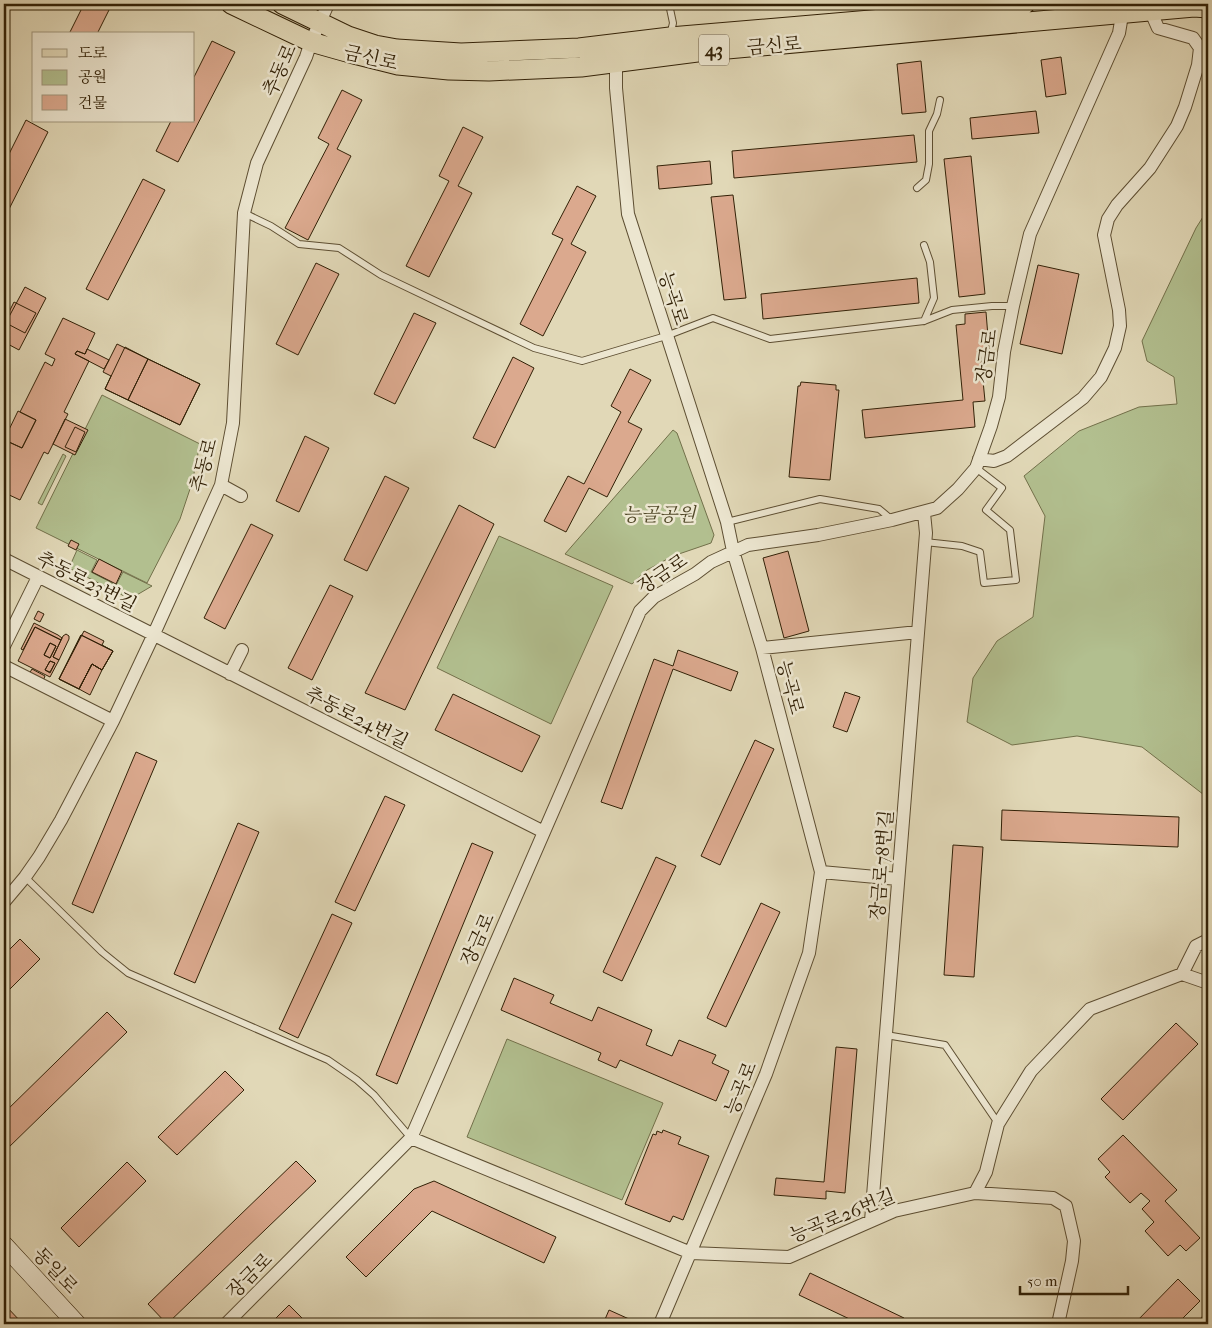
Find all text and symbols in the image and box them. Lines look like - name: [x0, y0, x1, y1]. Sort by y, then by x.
- legend: [32, 32, 195, 122]
- street label: 금신로: [746, 33, 802, 59]
- road number: 43: [699, 34, 729, 66]
- street label: 추동로: [259, 41, 301, 100]
- street label: 금신로: [341, 41, 400, 75]
- text: 도로: [78, 44, 107, 62]
- text: 공원: [78, 68, 107, 86]
- text: 건물: [78, 94, 107, 112]
- street label: 능곡로: [654, 269, 692, 328]
- street label: 장금로: [972, 327, 1002, 385]
- street label: 추동로: [186, 436, 222, 495]
- park label: 능골공원: [622, 504, 697, 526]
- street label: 추동로23번길: [33, 547, 140, 617]
- street label: 장금로: [634, 549, 692, 598]
- street label: 능곡로: [772, 658, 808, 717]
- street label: 추동로24번길: [301, 682, 412, 753]
- street label: 장금로78번길: [866, 809, 898, 921]
- street label: 장금로: [457, 910, 499, 969]
- street label: 능곡로: [720, 1059, 761, 1118]
- street label: 능곡로26번길: [786, 1185, 898, 1247]
- street label: 동일로: [28, 1243, 82, 1298]
- street label: 장금로: [222, 1248, 277, 1303]
- scale bar: [1020, 1263, 1127, 1295]
- text: 50 m: [1027, 1272, 1058, 1290]

